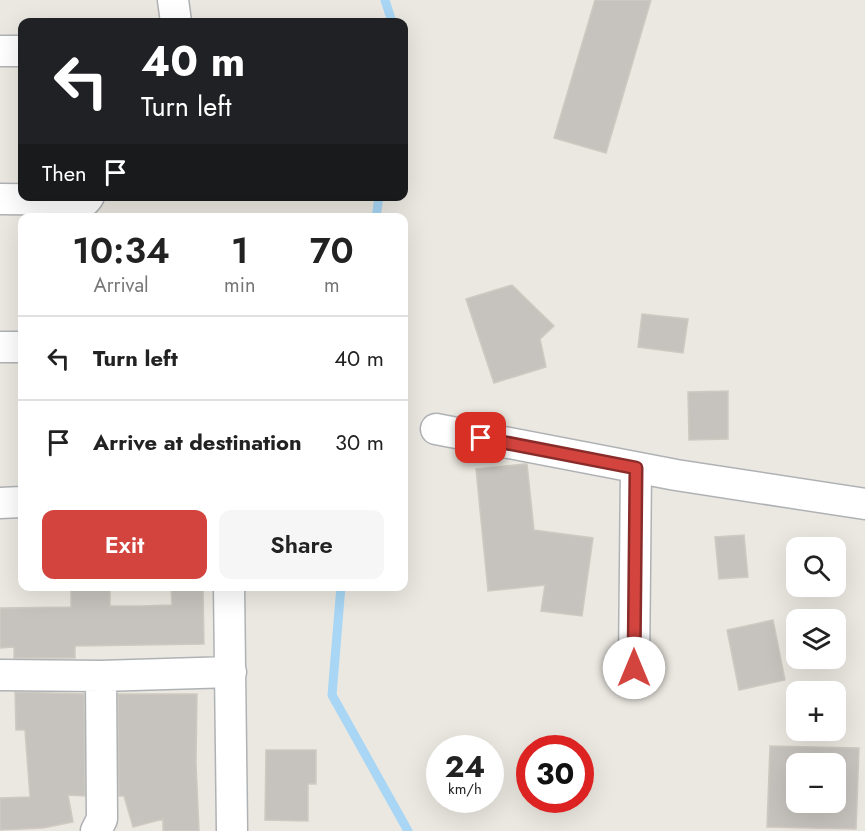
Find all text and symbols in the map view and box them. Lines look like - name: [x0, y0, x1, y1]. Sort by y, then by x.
- text: 40 m: [141, 31, 245, 92]
- icon: left: [42, 42, 120, 120]
- text: Turn left: [141, 87, 231, 126]
- icon: arrive: [99, 156, 132, 189]
- text: Then: [42, 157, 87, 189]
- text: 10:34: [72, 224, 170, 276]
- text: 1: [231, 224, 249, 276]
- text: 70: [310, 224, 354, 276]
- text: Arrival: [93, 271, 149, 300]
- text: min: [224, 271, 255, 300]
- text: m: [324, 271, 340, 300]
- icon: left: [42, 342, 75, 375]
- text: Turn left: [93, 342, 178, 374]
- text: 40 m: [334, 342, 384, 374]
- pin: [455, 412, 506, 463]
- icon: arrive: [464, 421, 497, 454]
- icon: arrive: [42, 426, 75, 459]
- text: Arrive at destination: [93, 426, 302, 458]
- text: 30 m: [335, 426, 384, 458]
- button: Exit: [42, 510, 207, 579]
- button: Share: [219, 510, 384, 579]
- map controls: [786, 537, 846, 813]
- button: search: [786, 537, 846, 597]
- button: layers: [786, 609, 846, 669]
- position arrow: [602, 636, 666, 700]
- button: +: [786, 681, 846, 741]
- speed limit sign: 30: [516, 735, 594, 813]
- text: 24: [445, 745, 485, 788]
- button: −: [786, 753, 846, 813]
- text: km/h: [448, 778, 482, 800]

